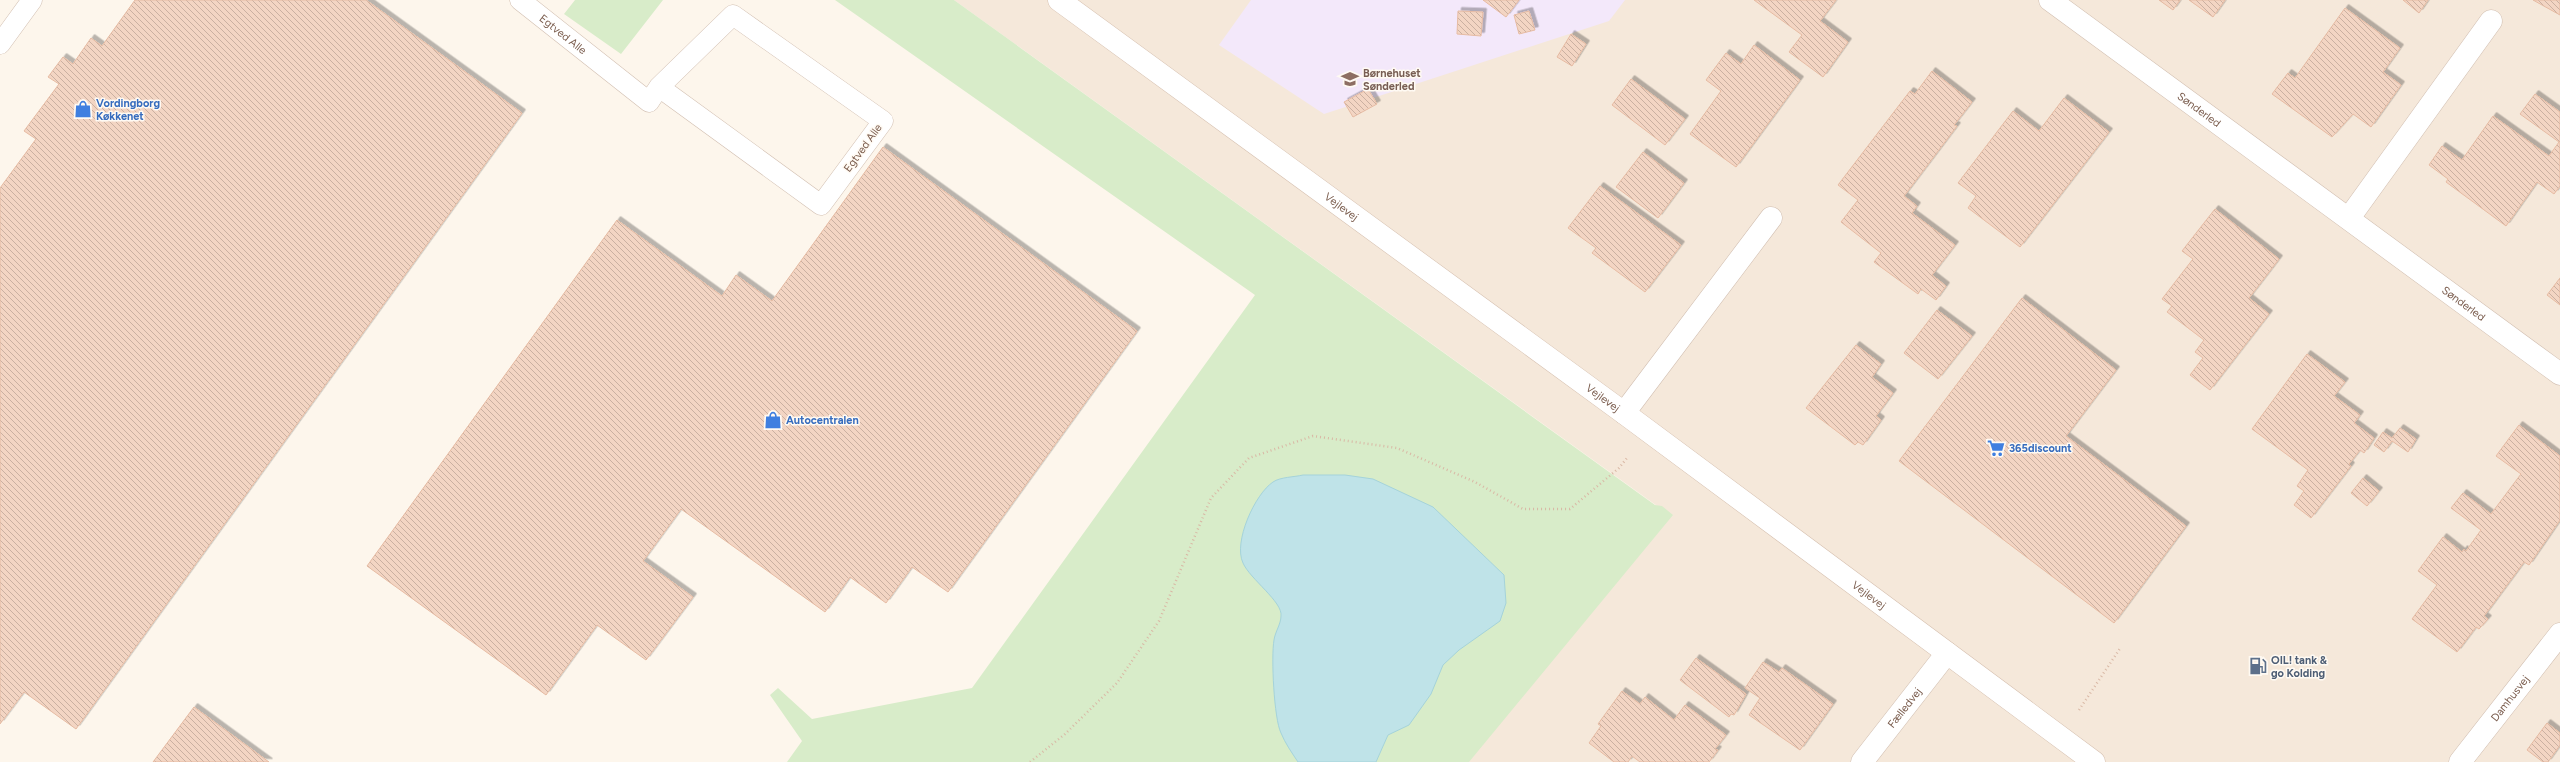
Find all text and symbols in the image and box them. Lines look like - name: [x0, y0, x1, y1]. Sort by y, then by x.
- street label: Egtved Alle: [537, 12, 589, 57]
- place label: Børnehuset Sønderled: [1363, 67, 1421, 93]
- school or university icon: Børnehuset Sønderled: [1340, 69, 1360, 89]
- street label: Sønderled: [2175, 89, 2223, 130]
- place label: Vordingborg Køkkenet: [96, 97, 160, 123]
- shop icon: Vordingborg Køkkenet: [73, 99, 93, 119]
- street label: Egtved Alle: [841, 121, 885, 175]
- street label: Vejlevej: [1322, 190, 1361, 223]
- street label: Sønderled: [2440, 283, 2488, 324]
- street label: Vejlevej: [1584, 381, 1623, 415]
- shop icon: Autocentralen: [763, 410, 783, 430]
- place label: Autocentralen: [786, 414, 859, 427]
- supermarket icon: 365discount: [1986, 438, 2006, 458]
- place label: 365discount: [2009, 442, 2072, 455]
- street label: Vejlevej: [1849, 578, 1889, 612]
- place label: OIL! tank & go Kolding: [2271, 654, 2328, 680]
- fuel station icon: OIL! tank & go Kolding: [2248, 656, 2268, 676]
- street label: Damhusvej: [2488, 673, 2532, 724]
- street label: Fælledvej: [1885, 685, 1924, 730]

